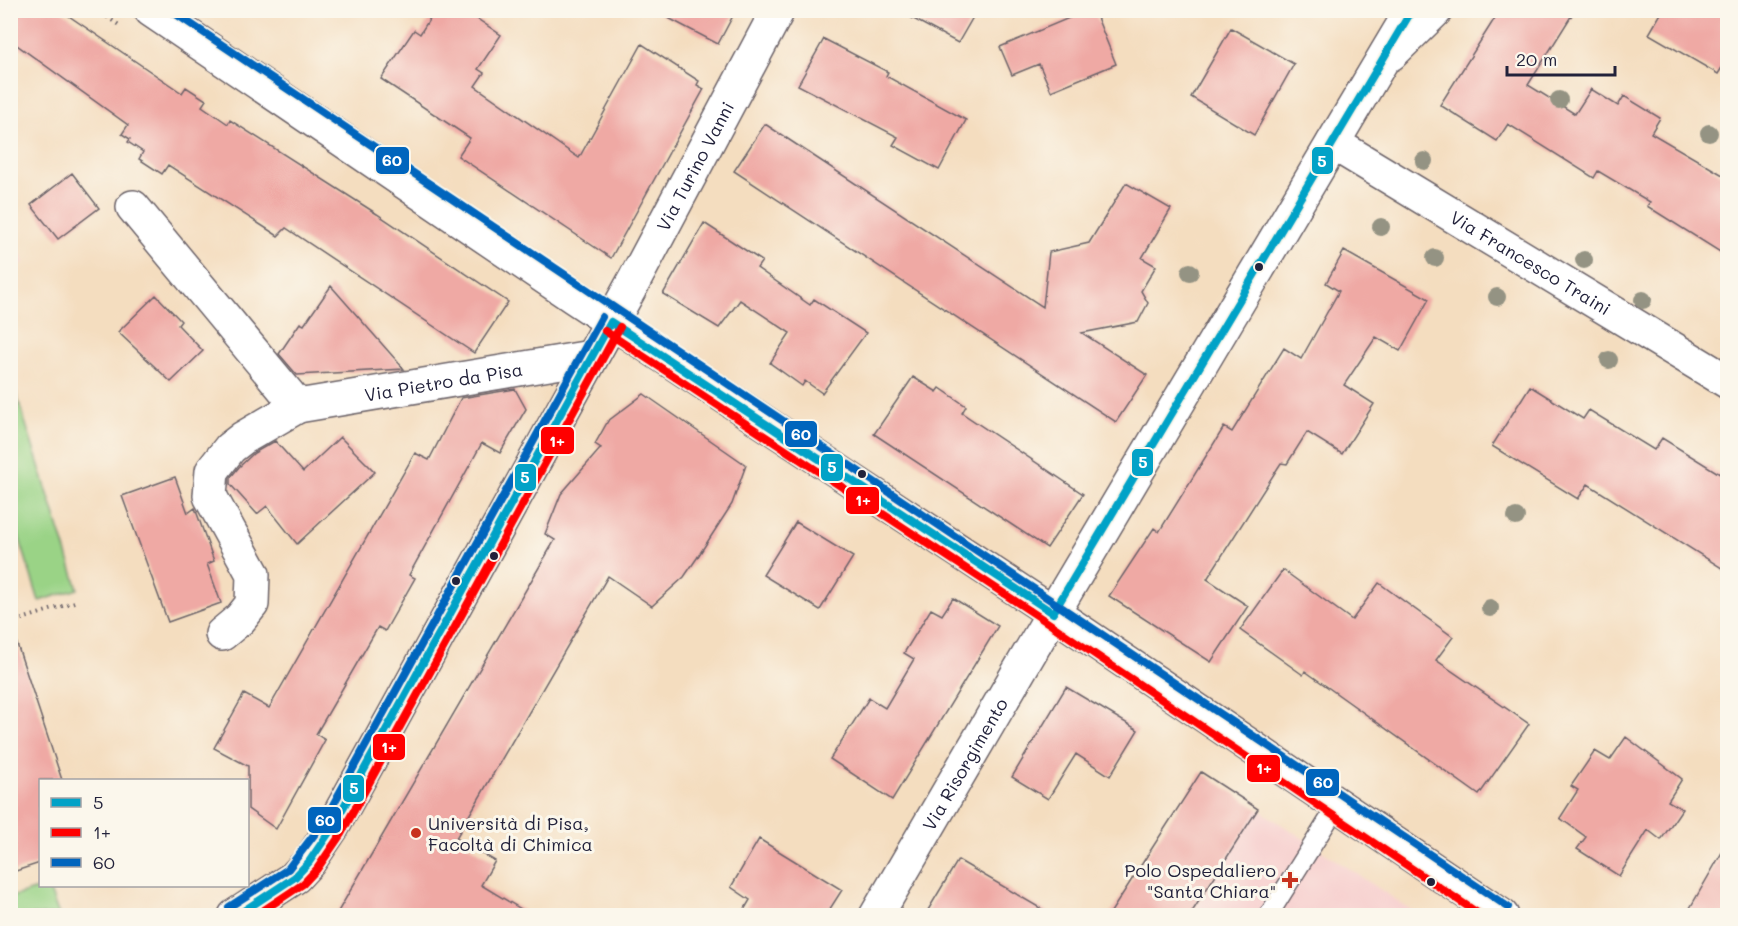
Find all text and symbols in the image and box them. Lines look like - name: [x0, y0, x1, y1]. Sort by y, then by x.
- scale bar: [1507, 39, 1615, 77]
- text: 20 m: [1516, 47, 1557, 71]
- street label: Via Turino Vanni: [651, 97, 739, 235]
- line badge: 60: [375, 146, 410, 175]
- line badge: 5: [1311, 146, 1334, 175]
- text: 60: [382, 149, 402, 170]
- text: 5: [1317, 150, 1327, 171]
- street label: Via Francesco Traini: [1446, 205, 1615, 320]
- unlabelled marker: [1253, 261, 1265, 273]
- street label: Via Pietro da Pisa: [363, 357, 524, 407]
- line badge: 60: [784, 420, 818, 448]
- text: 60: [791, 423, 811, 444]
- line badge: 1+: [540, 426, 575, 455]
- text: 1+: [549, 430, 565, 451]
- line badge: 5: [1131, 448, 1154, 477]
- text: 5: [1138, 451, 1148, 472]
- line badge: 5: [820, 453, 844, 482]
- text: 5: [827, 456, 837, 477]
- line badge: 5: [514, 463, 537, 492]
- text: 5: [520, 466, 530, 487]
- unlabelled marker: [856, 468, 868, 480]
- line badge: 1+: [845, 486, 880, 515]
- text: 1+: [855, 489, 871, 510]
- unlabelled marker: [488, 550, 500, 562]
- unlabelled marker: [450, 575, 462, 587]
- street label: Via Risorgimento: [917, 693, 1013, 835]
- line badge: 1+: [372, 733, 406, 761]
- text: 1+: [381, 736, 397, 757]
- line badge: 1+: [1246, 754, 1281, 783]
- text: 1+: [1256, 757, 1272, 778]
- line badge: 60: [1305, 768, 1340, 797]
- text: 60: [1313, 771, 1333, 792]
- line badge: 5: [342, 774, 365, 803]
- text: 5: [349, 777, 359, 798]
- legend: [39, 779, 249, 887]
- text: 5: [93, 790, 104, 814]
- line badge: 60: [307, 806, 342, 834]
- text: 60: [315, 809, 335, 830]
- place label: Università di Pisa, Facoltà di Chimica: [428, 811, 593, 856]
- text: 1+: [93, 820, 111, 844]
- marker: Università di Pisa, Facoltà di Chimica: [409, 826, 423, 840]
- text: 60: [93, 850, 115, 874]
- place label: Polo Ospedaliero "Santa Chiara": [1125, 858, 1276, 903]
- marker: Polo Ospedaliero "Santa Chiara": [1281, 871, 1299, 889]
- unlabelled marker: [1425, 876, 1437, 888]

